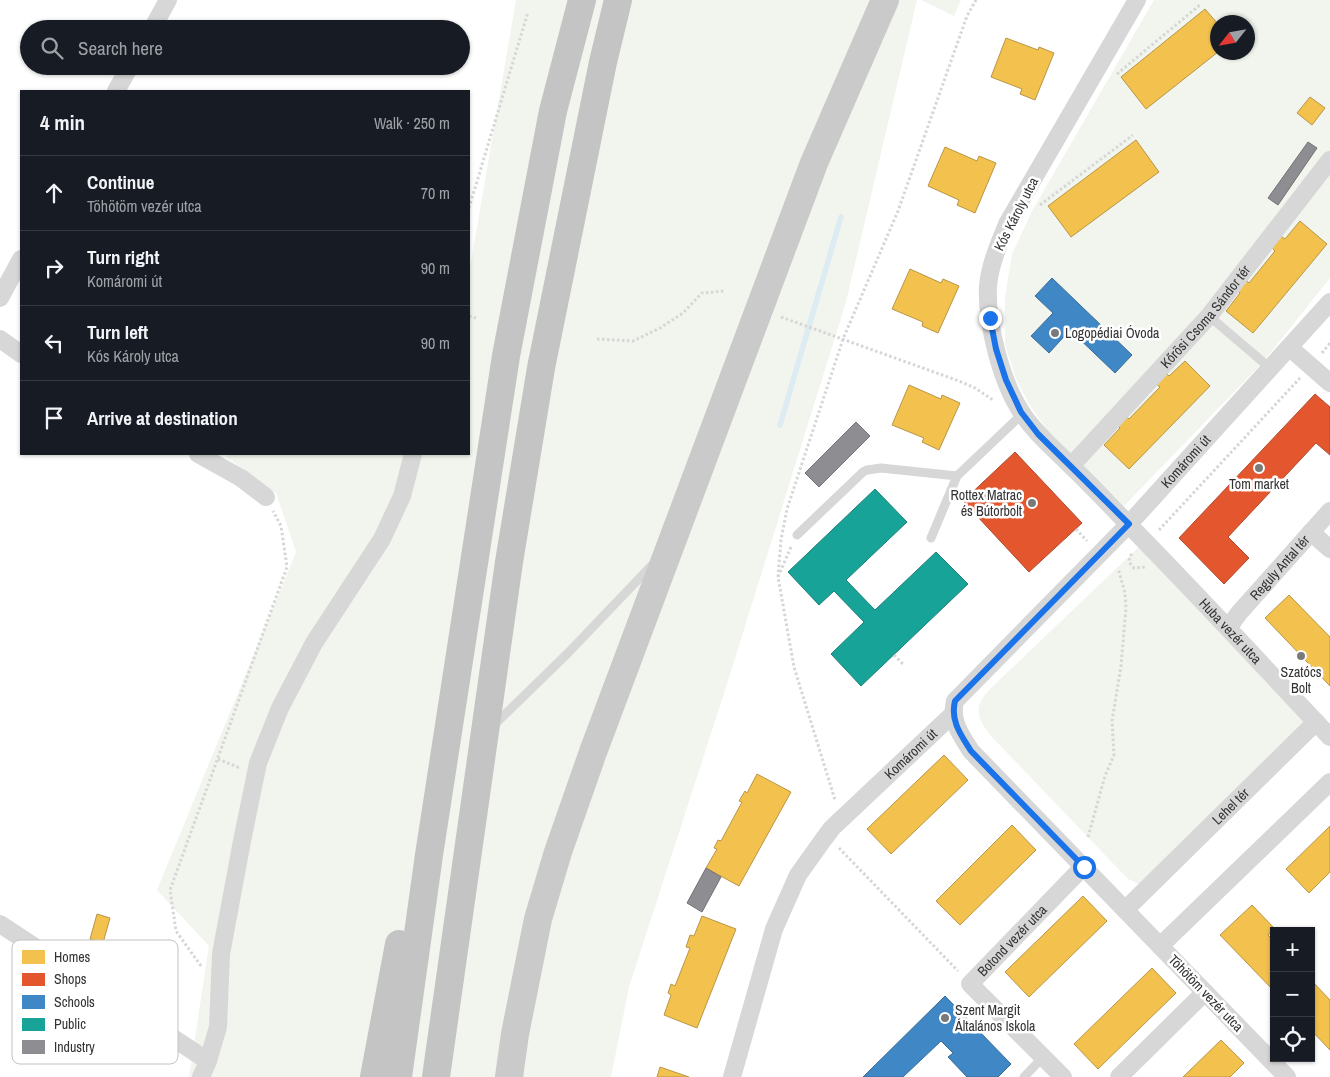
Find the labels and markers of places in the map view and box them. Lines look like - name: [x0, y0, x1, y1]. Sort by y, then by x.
- place label: Logopédiai Óvoda: [1065, 324, 1160, 342]
- marker: Logopédiai Óvoda: [1049, 327, 1061, 339]
- marker: Tom market: [1253, 462, 1265, 474]
- place label: Tom market: [1229, 475, 1289, 493]
- place label: Rottex Matrac és Bútorbolt: [951, 486, 1022, 520]
- marker: Rottex Matrac és Bútorbolt: [1026, 497, 1038, 509]
- marker: Szatócs Bolt: [1295, 650, 1307, 662]
- place label: Szatócs Bolt: [1281, 663, 1322, 697]
- place label: Szent Margit Általános Iskola: [954, 1001, 1036, 1035]
- marker: Szent Margit Általános Iskola: [939, 1012, 951, 1024]

